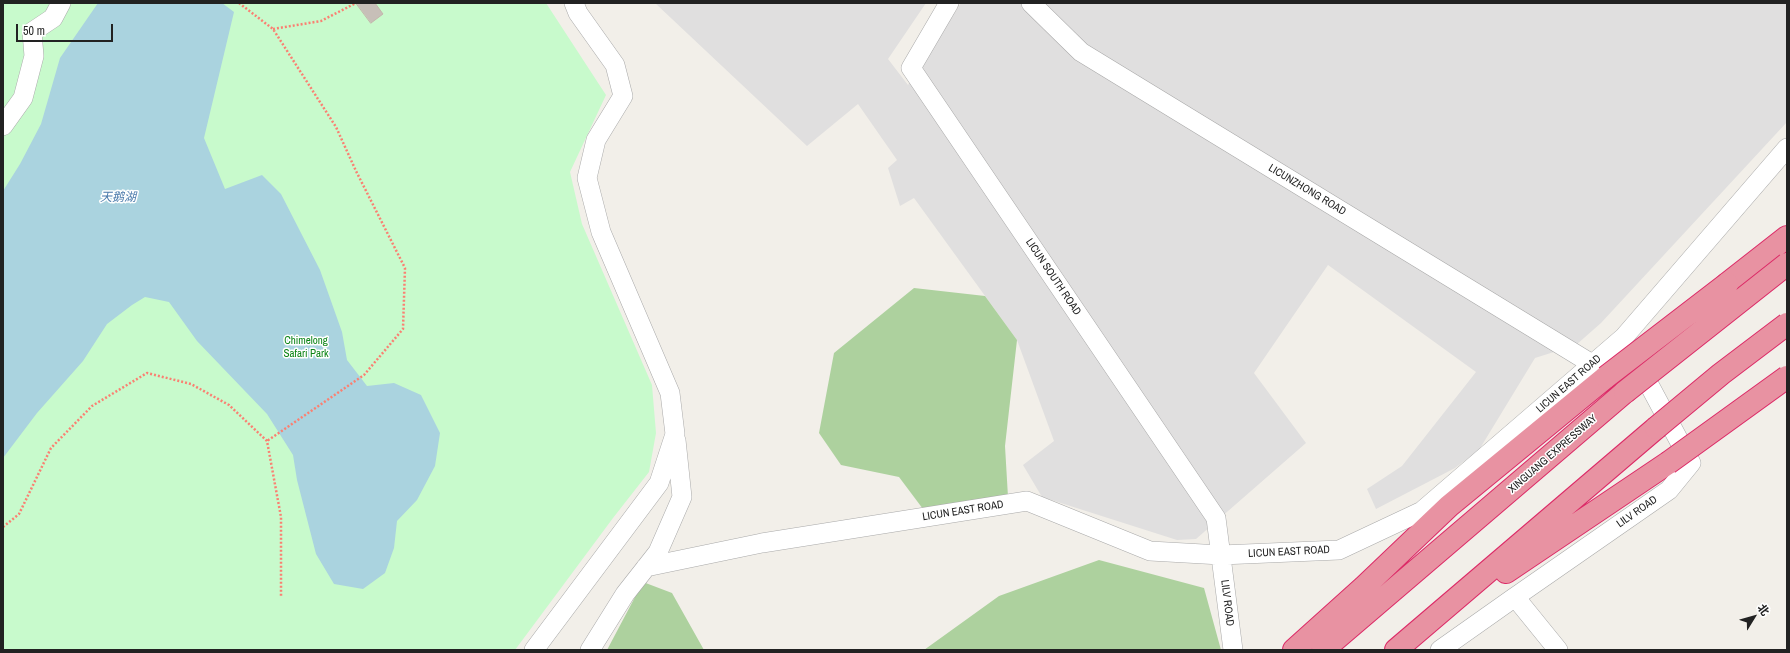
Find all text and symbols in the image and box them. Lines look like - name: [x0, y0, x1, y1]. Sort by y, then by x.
- scale bar: [18, 16, 115, 42]
- text: 50 m: [23, 23, 45, 39]
- street label: LICUNZHONG ROAD: [1266, 162, 1348, 218]
- water label: 天鹅湖: [100, 191, 136, 205]
- street label: LICUN SOUTH ROAD: [1022, 236, 1084, 318]
- park label: Chimelong Safari Park: [283, 334, 329, 360]
- street label: LICUN EAST ROAD: [1534, 352, 1604, 416]
- street label: XINGUANG EXPRESSWAY: [1506, 412, 1600, 496]
- street label: LILV ROAD: [1614, 493, 1660, 531]
- street label: LICUN EAST ROAD: [922, 498, 1004, 524]
- street label: LICUN EAST ROAD: [1248, 543, 1330, 561]
- street label: LILV ROAD: [1218, 579, 1236, 627]
- north arrow: [1734, 597, 1774, 637]
- text: 北: [1755, 601, 1772, 618]

